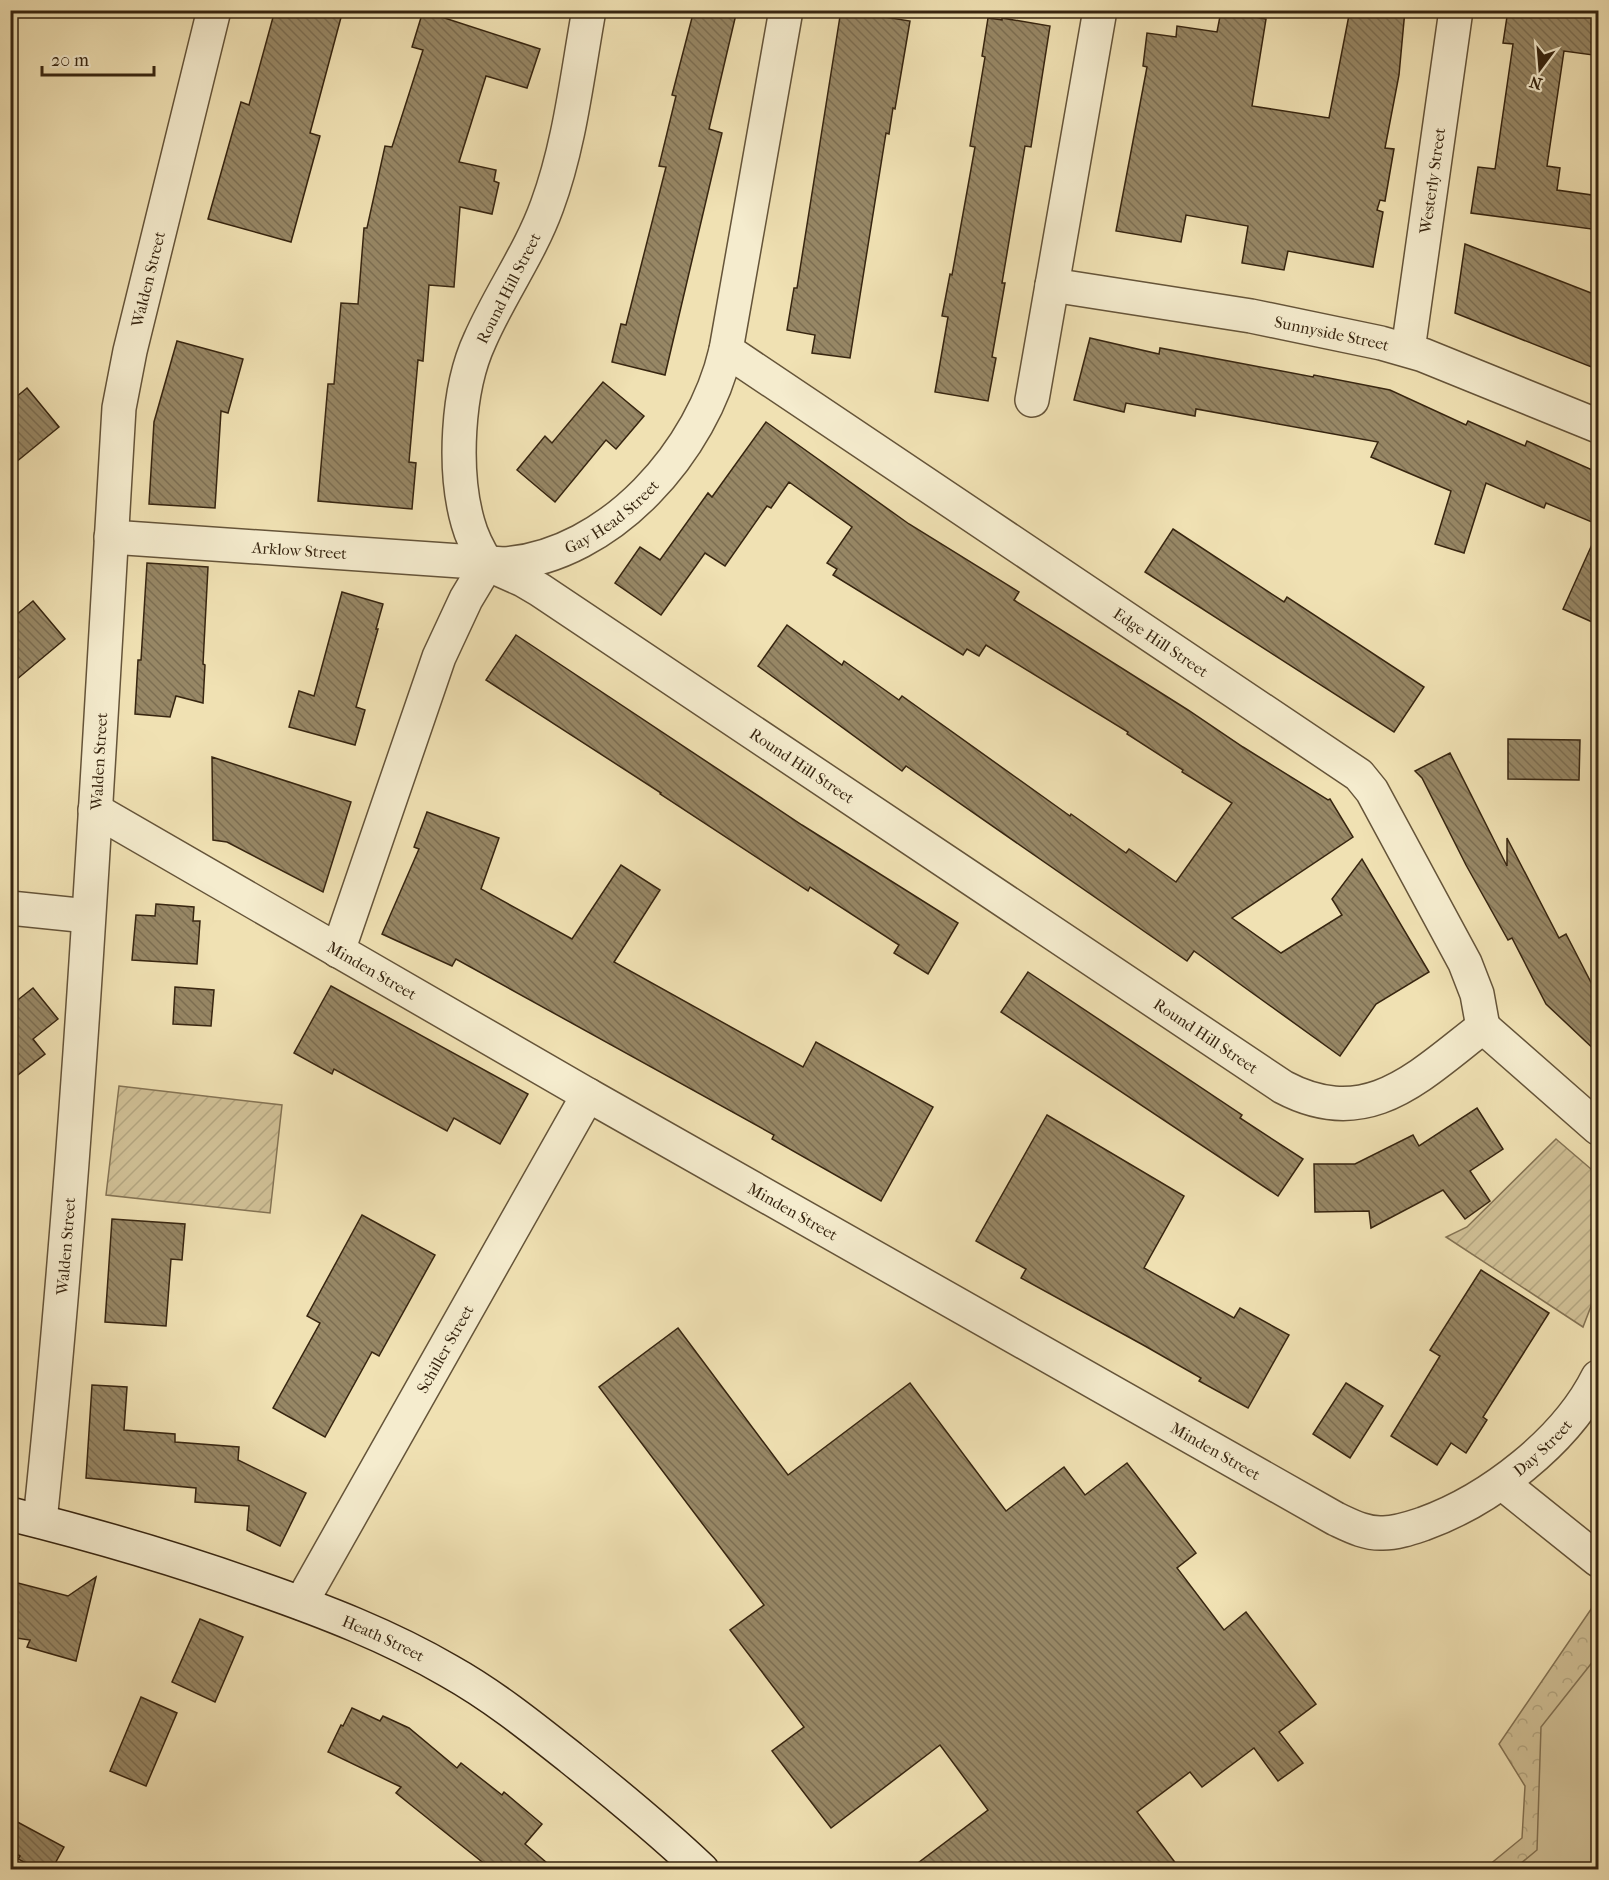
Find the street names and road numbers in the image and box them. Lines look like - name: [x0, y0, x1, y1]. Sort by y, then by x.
- street label: Westerly Street: [1415, 126, 1449, 236]
- street label: Walden Street: [127, 229, 169, 330]
- street label: Round Hill Street: [472, 229, 545, 347]
- street label: Sunnyside Street: [1273, 312, 1392, 355]
- street label: Gay Head Street: [562, 476, 663, 558]
- street label: Arklow Street: [250, 538, 348, 563]
- street label: Edge Hill Street: [1110, 604, 1212, 681]
- street label: Walden Street: [87, 712, 111, 812]
- street label: Round Hill Street: [746, 724, 858, 808]
- street label: Minden Street: [324, 937, 420, 1004]
- street label: Round Hill Street: [1150, 994, 1262, 1078]
- street label: Minden Street: [744, 1179, 841, 1245]
- street label: Walden Street: [52, 1196, 79, 1297]
- street label: Schiller Street: [413, 1301, 478, 1396]
- street label: Day Street: [1510, 1415, 1576, 1480]
- street label: Minden Street: [1167, 1418, 1264, 1484]
- street label: Heath Street: [339, 1611, 428, 1666]

